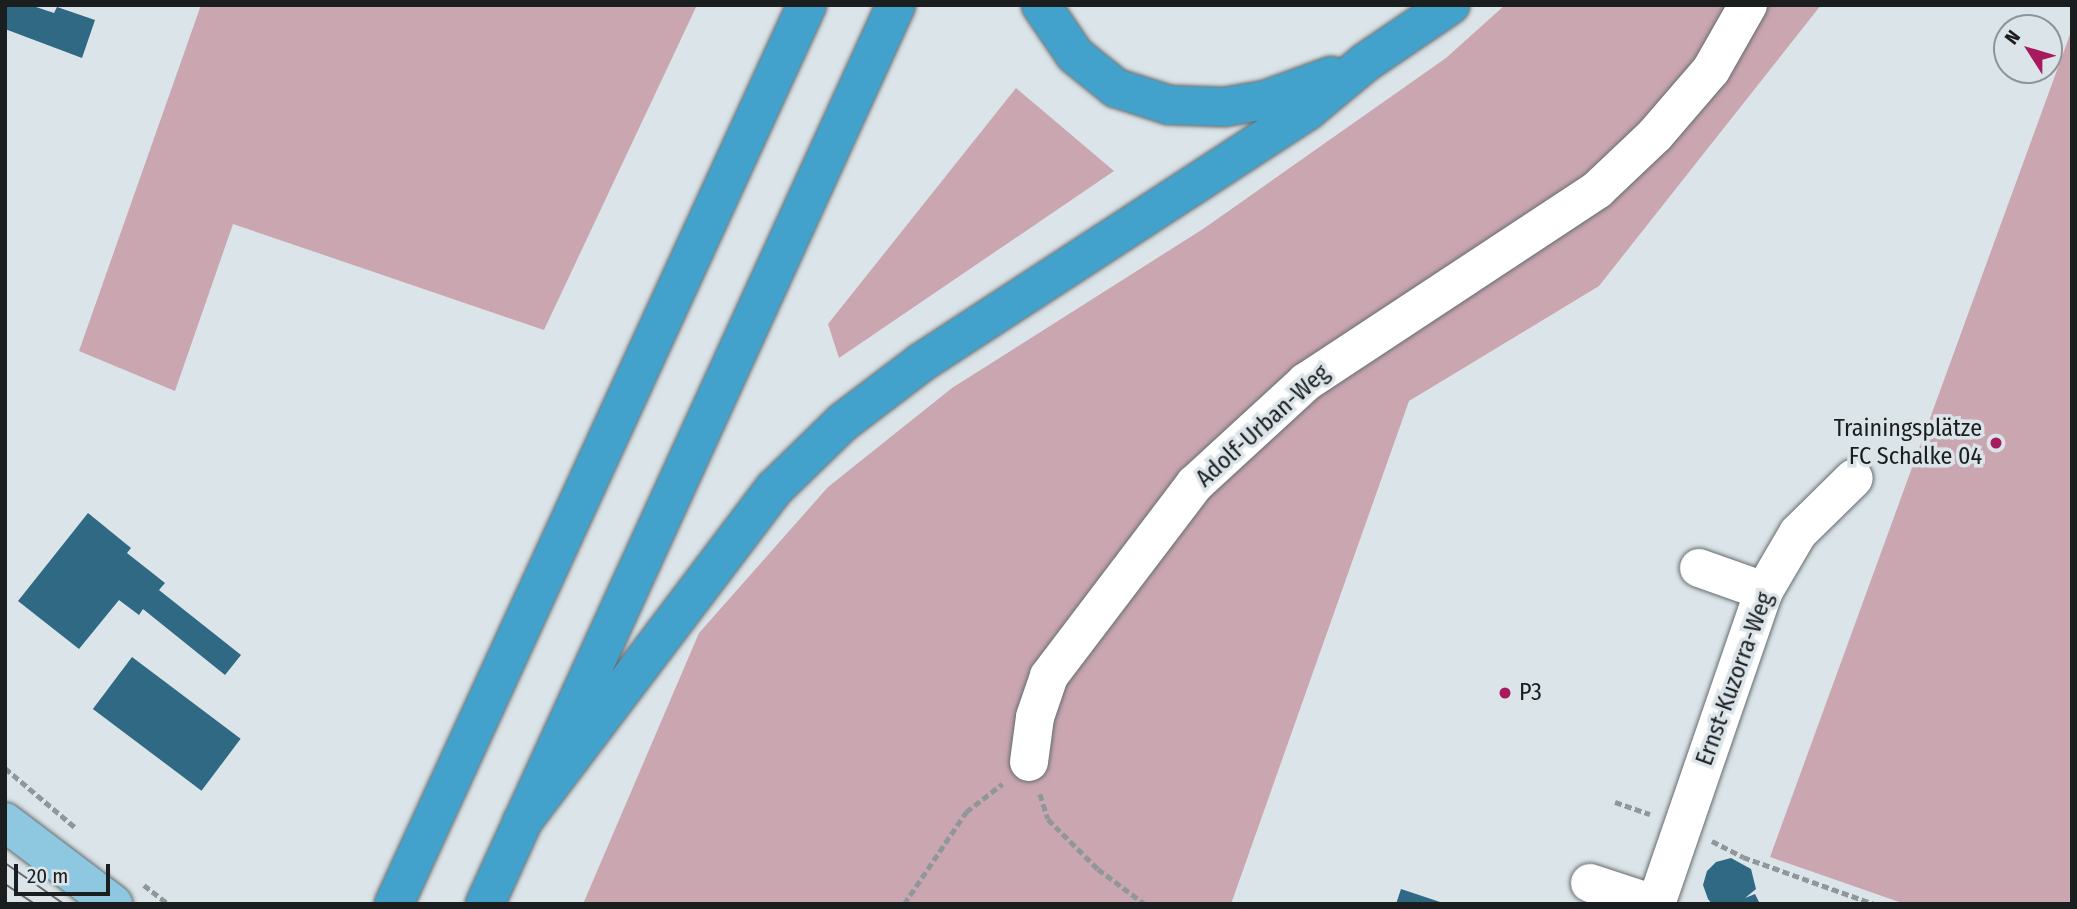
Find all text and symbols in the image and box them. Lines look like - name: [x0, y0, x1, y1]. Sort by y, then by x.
- north arrow: [1993, 14, 2063, 84]
- text: N: [2000, 26, 2025, 49]
- street label: Adolf-Urban-Weg: [1190, 359, 1336, 493]
- place label: Trainingsplätze FC Schalke 04: [1834, 415, 1982, 471]
- marker: Trainingsplätze FC Schalke 04: [1988, 435, 2004, 451]
- street label: Ernst-Kuzorra-Weg: [1690, 588, 1780, 770]
- place label: P3: [1519, 679, 1542, 707]
- marker: P3: [1497, 685, 1513, 701]
- scale bar: [18, 850, 114, 894]
- text: 20 m: [27, 863, 68, 889]

